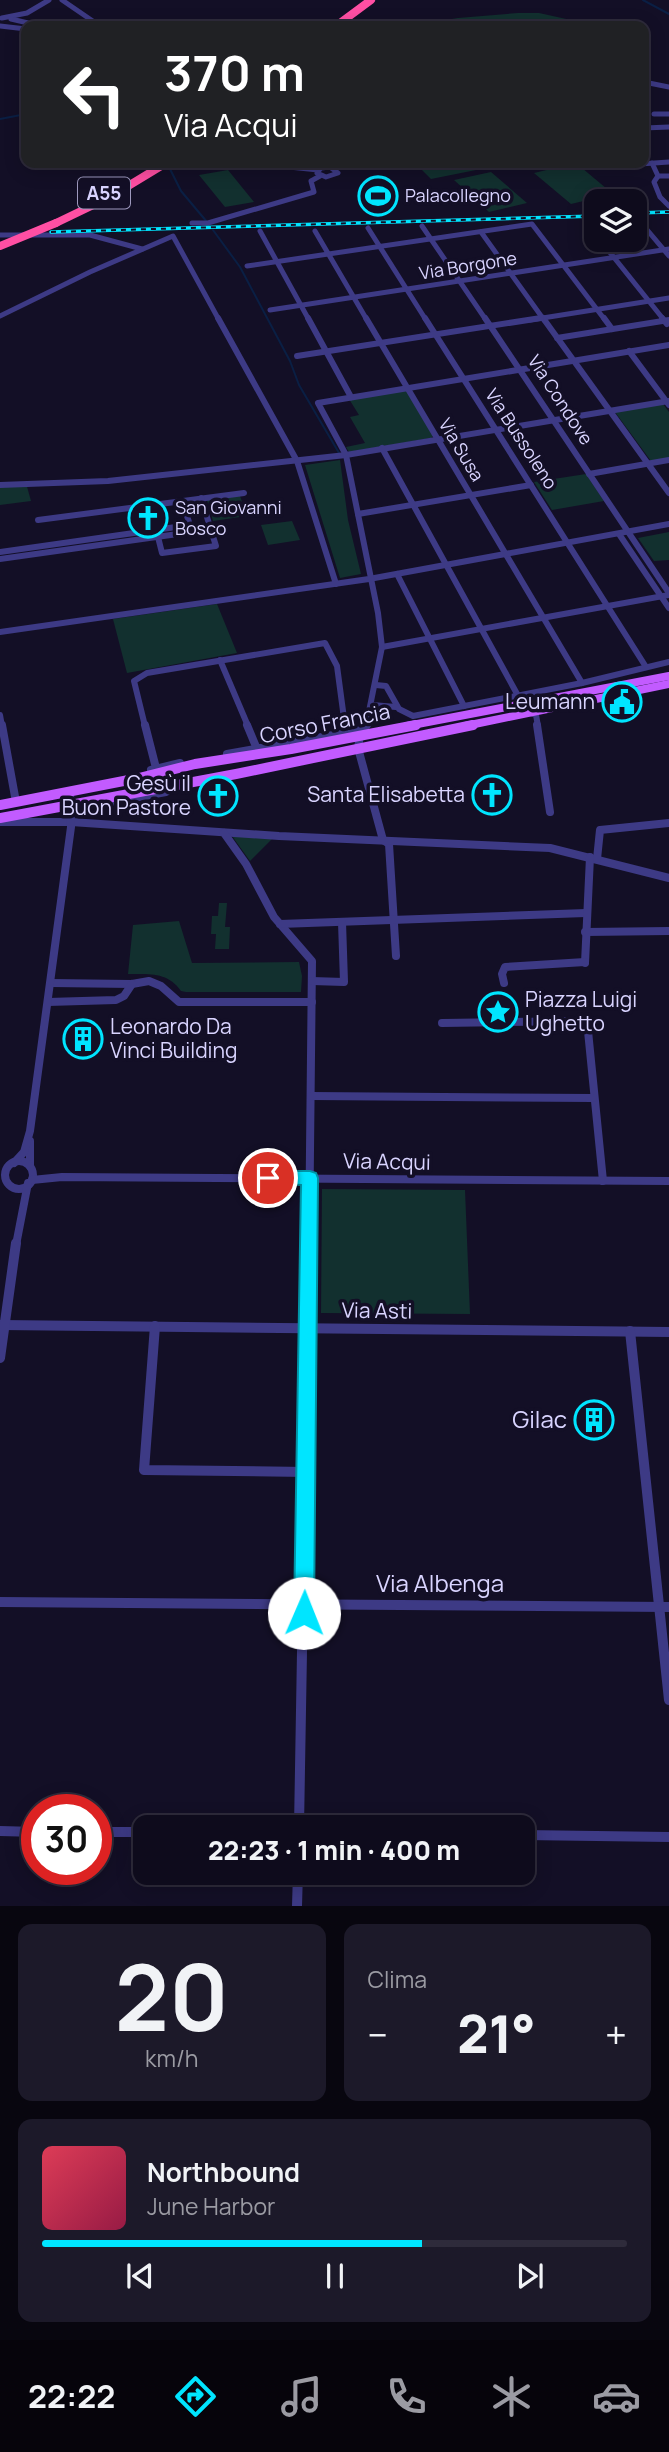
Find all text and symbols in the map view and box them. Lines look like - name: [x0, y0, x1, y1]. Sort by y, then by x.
- text: 370 m: [164, 39, 305, 106]
- icon: left: [49, 49, 140, 140]
- text: Via Acqui: [164, 103, 298, 147]
- sports icon: Palacollegno: [357, 175, 399, 217]
- road number: A55: [78, 178, 130, 209]
- place label: Palacollegno: [405, 183, 511, 207]
- map controls: [584, 189, 647, 252]
- button: layers: [584, 189, 647, 252]
- street label: Via Borgone: [417, 245, 518, 285]
- street label: Via Condove: [523, 350, 599, 449]
- street label: Via Bussoleno: [480, 384, 563, 493]
- street label: Via Susa: [434, 413, 490, 485]
- place label: San Giovanni Bosco: [175, 495, 282, 540]
- church icon: San Giovanni Bosco: [127, 497, 169, 539]
- public building icon: Leumann: [601, 681, 643, 723]
- place label: Leumann: [505, 687, 595, 715]
- street label: Corso Francia: [257, 697, 392, 749]
- place label: Gesù il Buon Pastore: [62, 769, 191, 821]
- church icon: Santa Elisabetta: [471, 774, 513, 816]
- church icon: Gesù il Buon Pastore: [197, 775, 239, 817]
- place label: Santa Elisabetta: [307, 780, 465, 808]
- place label: Piazza Luigi Ughetto: [525, 985, 637, 1037]
- place icon: Piazza Luigi Ughetto: [477, 991, 519, 1033]
- place label: Leonardo Da Vinci Building: [110, 1012, 237, 1064]
- building icon: Leonardo Da Vinci Building: [62, 1018, 104, 1060]
- street label: Via Acqui: [343, 1146, 431, 1176]
- pin: [238, 1148, 298, 1208]
- icon: arrive: [249, 1159, 287, 1197]
- street label: Via Asti: [341, 1295, 413, 1325]
- building icon: Gilac: [573, 1399, 615, 1441]
- place label: Gilac: [512, 1402, 567, 1435]
- street label: Via Albenga: [376, 1566, 504, 1599]
- position arrow: [267, 1576, 341, 1650]
- speed limit sign: 30: [21, 1794, 112, 1885]
- text: 22:23 · 1 min · 400 m: [208, 1832, 460, 1868]
- text: 20: [115, 1934, 229, 2058]
- text: Clima: [368, 1963, 427, 1995]
- text: 21°: [457, 1998, 536, 2069]
- text: −: [368, 2008, 388, 2060]
- text: +: [605, 2008, 627, 2060]
- text: km/h: [145, 2042, 199, 2074]
- text: Northbound: [147, 2154, 300, 2190]
- text: June Harbor: [147, 2190, 275, 2222]
- icon: previous: [121, 2257, 159, 2295]
- icon: pause: [316, 2257, 354, 2295]
- icon: next: [511, 2257, 549, 2295]
- icon: directions: [171, 2372, 220, 2421]
- icon: music: [277, 2372, 326, 2421]
- icon: phone: [382, 2372, 431, 2421]
- icon: climate: [487, 2372, 536, 2421]
- icon: car: [592, 2372, 641, 2421]
- text: 22:22: [28, 2374, 115, 2418]

